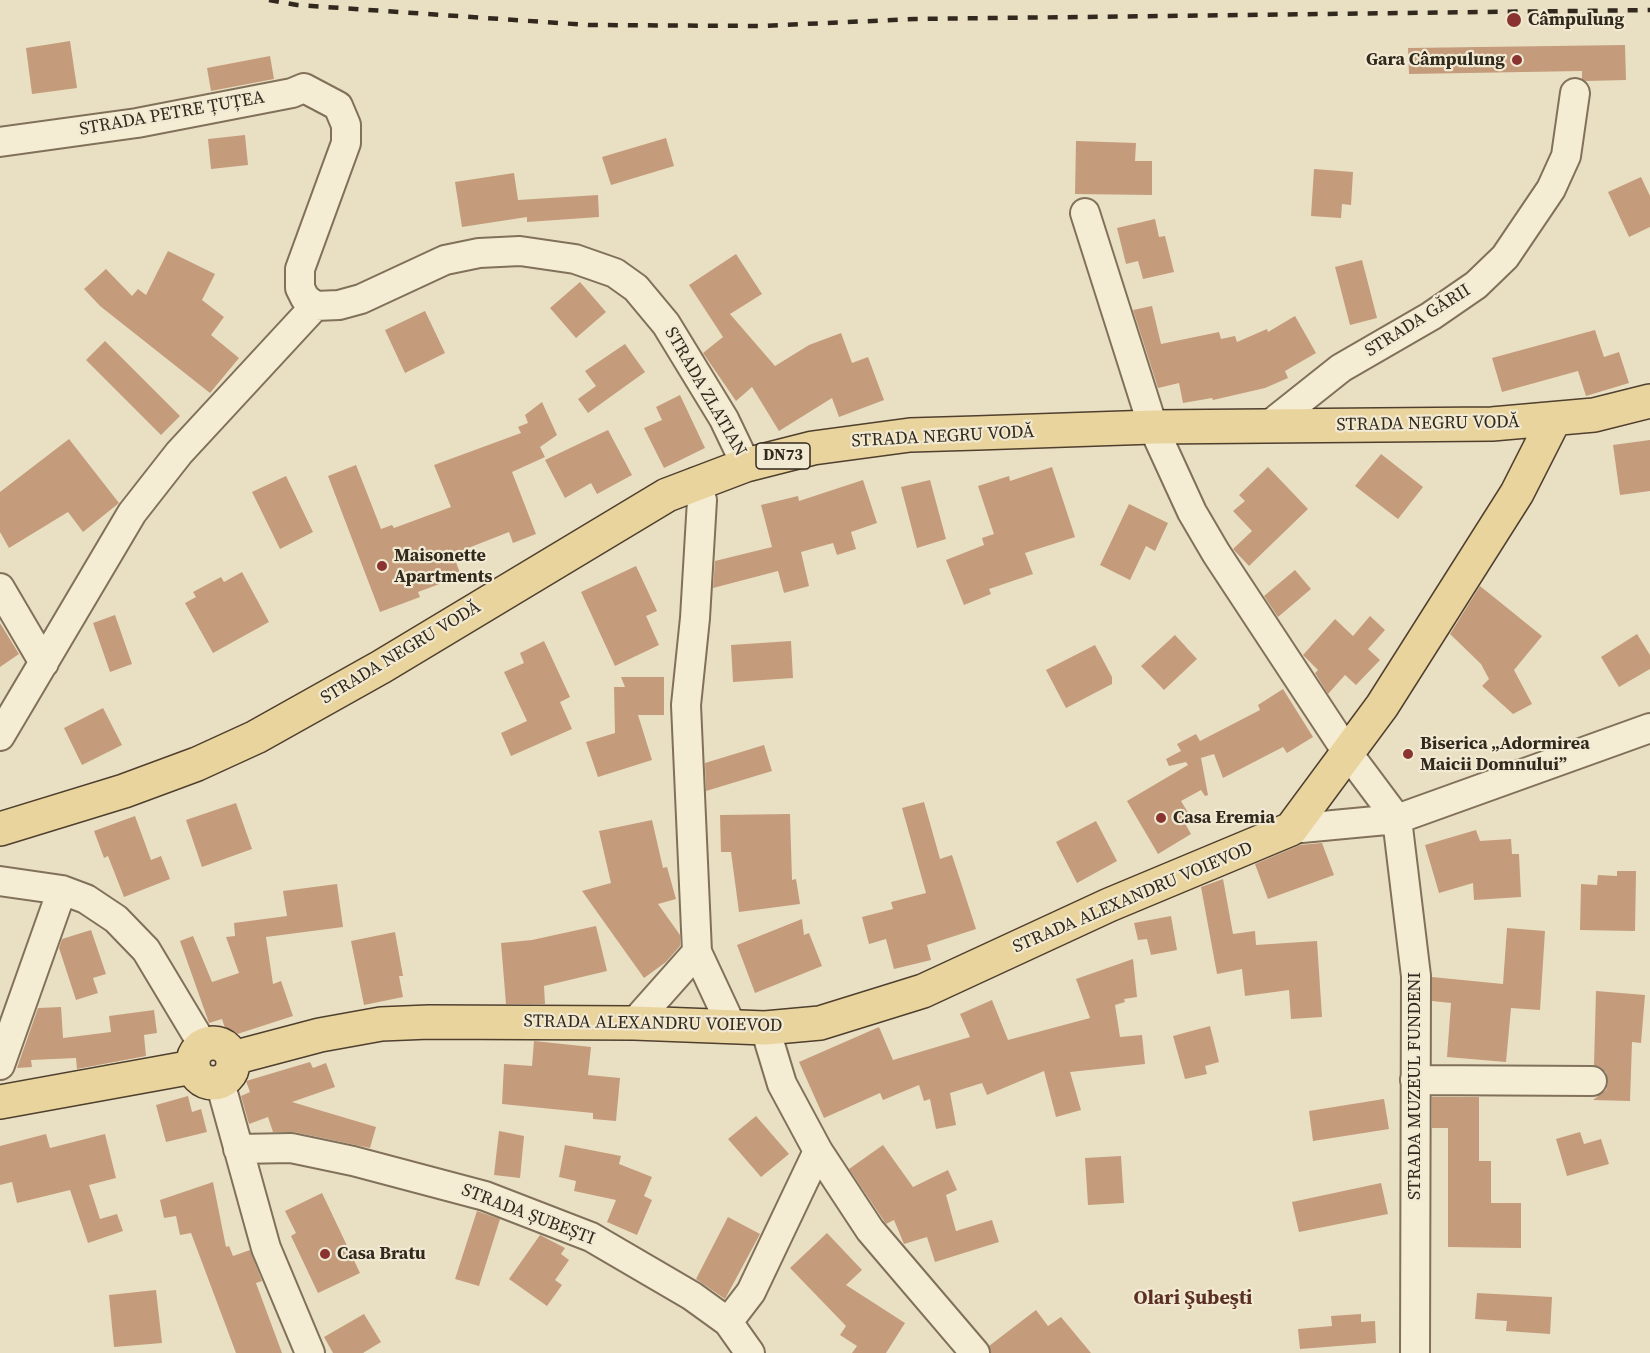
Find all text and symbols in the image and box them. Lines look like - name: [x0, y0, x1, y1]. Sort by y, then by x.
- place label: Câmpulung: [1528, 9, 1624, 31]
- marker: Câmpulung: [1505, 11, 1523, 29]
- place label: Gara Câmpulung: [1366, 49, 1505, 71]
- marker: Gara Câmpulung: [1510, 53, 1524, 67]
- street label: STRADA PETRE ȚUȚEA: [78, 87, 266, 141]
- street label: STRADA GĂRII: [1361, 280, 1475, 362]
- street label: STRADA ZLATIAN: [659, 324, 751, 460]
- street label: STRADA NEGRU VODĂ: [1336, 412, 1520, 436]
- street label: STRADA NEGRU VODĂ: [851, 421, 1035, 453]
- road number: DN73: [756, 443, 810, 469]
- place label: Maisonette Apartments: [394, 545, 492, 588]
- marker: Maisonette Apartments: [375, 559, 389, 573]
- street label: STRADA NEGRU VODĂ: [317, 597, 485, 709]
- place label: Biserica „Adormirea Maicii Domnului”: [1420, 733, 1590, 776]
- marker: Biserica „Adormirea Maicii Domnului”: [1401, 747, 1415, 761]
- place label: Casa Eremia: [1173, 807, 1275, 829]
- marker: Casa Eremia: [1154, 811, 1168, 825]
- street label: STRADA ALEXANDRU VOIEVOD: [1010, 838, 1256, 958]
- street label: STRADA MUZEUL FUNDENI: [1404, 972, 1426, 1200]
- street label: STRADA ALEXANDRU VOIEVOD: [523, 1011, 783, 1037]
- street label: STRADA ȘUBEȘTI: [458, 1180, 598, 1250]
- place label: Casa Bratu: [337, 1243, 426, 1265]
- marker: Casa Bratu: [318, 1247, 332, 1261]
- district label: Olari Şubeşti: [1134, 1287, 1252, 1311]

